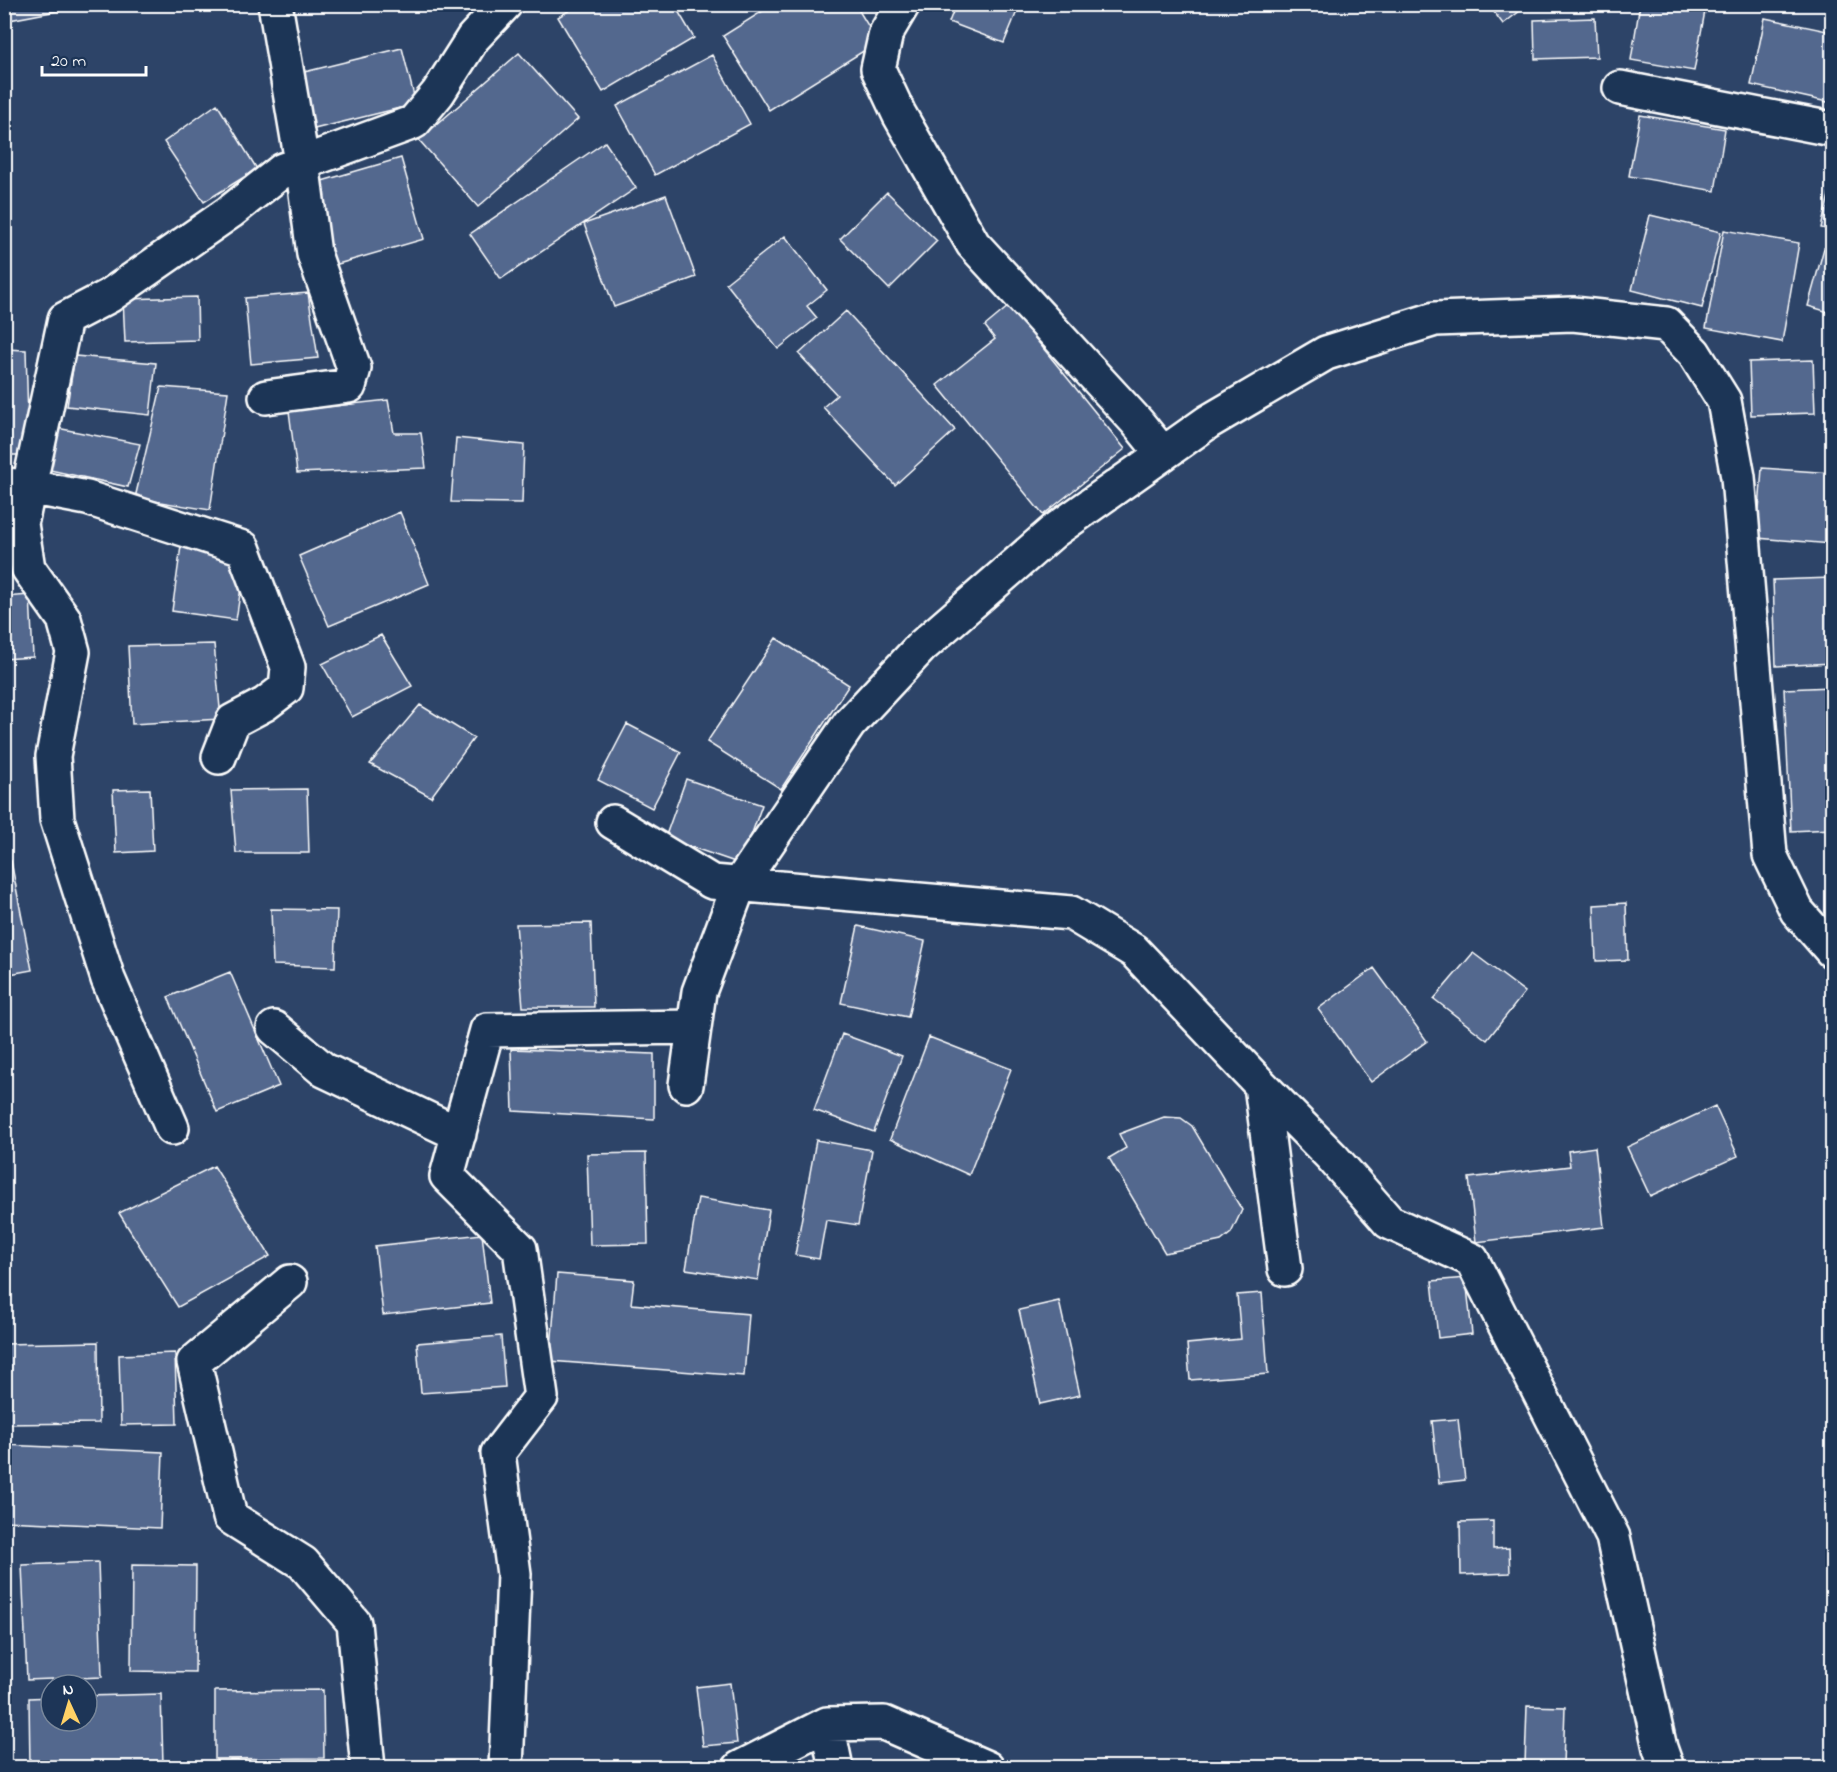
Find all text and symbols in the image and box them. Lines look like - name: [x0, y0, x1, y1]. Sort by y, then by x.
- scale bar: [42, 39, 146, 77]
- text: 20 m: [51, 49, 86, 75]
- north arrow: [39, 1673, 99, 1733]
- text: N: [62, 1678, 75, 1702]

